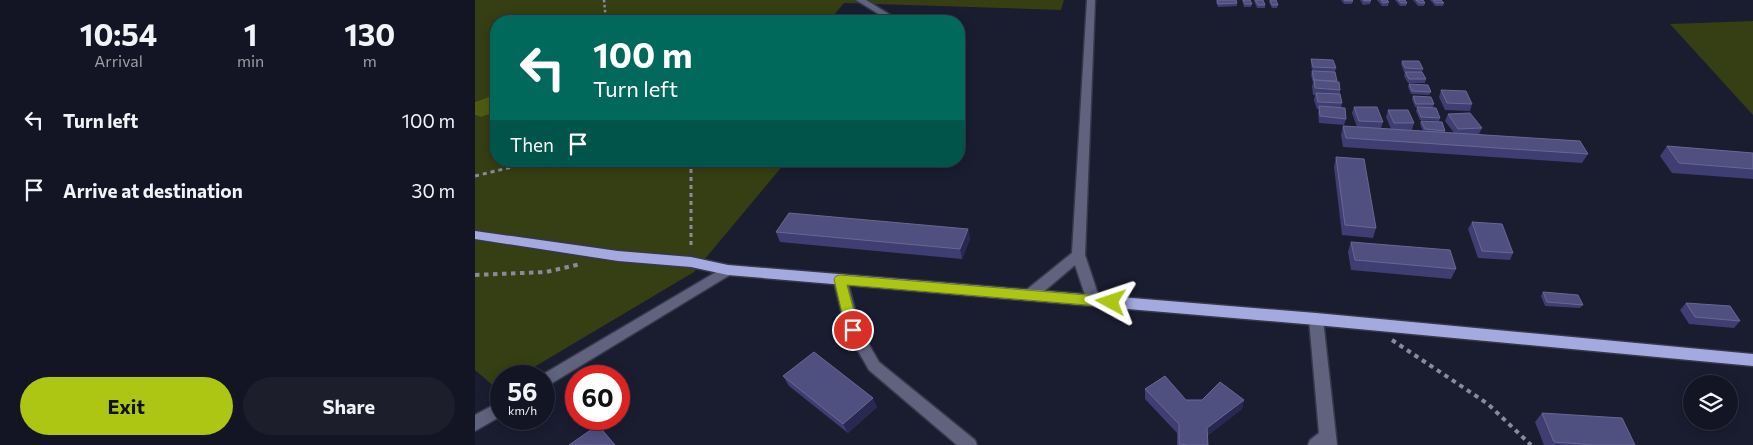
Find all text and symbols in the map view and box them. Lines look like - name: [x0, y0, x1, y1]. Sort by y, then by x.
- text: 10:54: [80, 15, 157, 52]
- text: 1: [244, 15, 257, 52]
- text: 130: [344, 15, 395, 52]
- text: 100 m: [593, 32, 693, 75]
- icon: left: [510, 35, 575, 100]
- text: Arrival: [94, 51, 143, 70]
- text: min: [237, 51, 264, 70]
- text: m: [363, 51, 377, 70]
- text: Turn left: [593, 75, 678, 102]
- icon: left: [20, 106, 48, 134]
- text: Turn left: [63, 109, 138, 132]
- text: 100 m: [402, 109, 455, 132]
- icon: arrive: [564, 130, 592, 158]
- text: Then: [510, 133, 554, 156]
- icon: arrive: [20, 176, 48, 204]
- text: Arrive at destination: [63, 179, 243, 202]
- text: 30 m: [412, 179, 455, 202]
- position arrow: [1084, 275, 1136, 327]
- pin: [832, 309, 874, 351]
- icon: arrive: [839, 316, 867, 344]
- speed limit sign: 60: [565, 365, 630, 430]
- map controls: [1683, 375, 1738, 430]
- button: layers: [1683, 375, 1738, 430]
- text: 56: [507, 376, 538, 406]
- button: Exit: [20, 377, 233, 435]
- button: Share: [243, 377, 455, 435]
- text: km/h: [508, 403, 537, 417]

